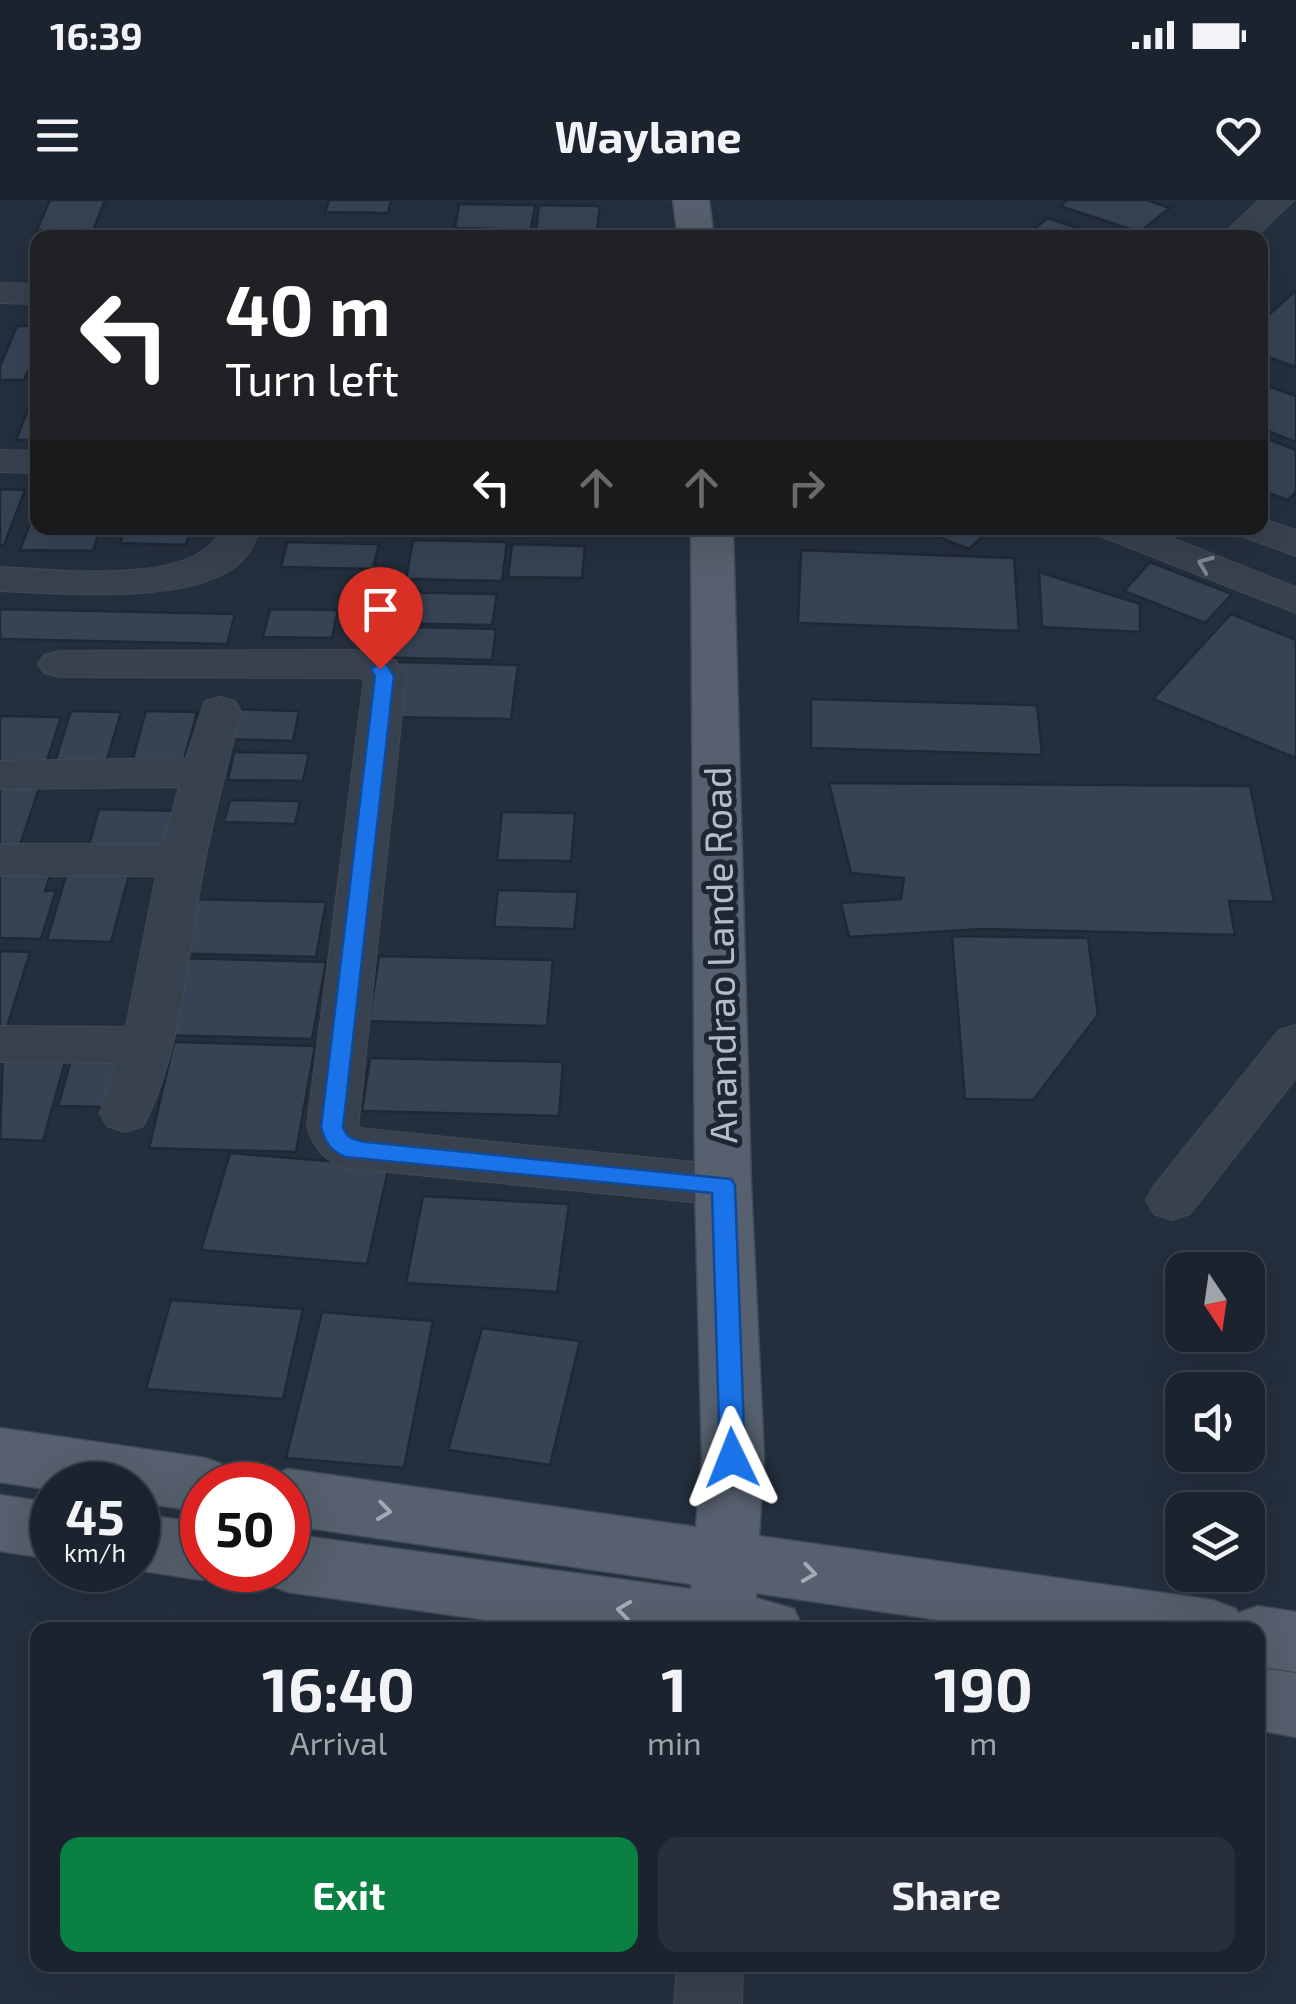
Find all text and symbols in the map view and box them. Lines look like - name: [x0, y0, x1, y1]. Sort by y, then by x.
- text: 16:39: [50, 12, 143, 58]
- icon: menu: [30, 108, 85, 163]
- text: Waylane: [554, 108, 742, 162]
- icon: heart: [1211, 108, 1266, 163]
- text: 40 m: [225, 266, 391, 350]
- icon: left: [60, 270, 190, 400]
- text: Turn left: [225, 351, 399, 405]
- icon: left: [464, 460, 519, 515]
- icon: ahead: [569, 460, 624, 515]
- icon: ahead: [674, 460, 729, 515]
- icon: right: [779, 460, 834, 515]
- one-way arrow: [1198, 556, 1215, 576]
- pin: [338, 567, 423, 670]
- icon: arrive: [353, 582, 408, 637]
- street label: Anandrao Lande Road: [693, 766, 745, 1144]
- north arrow: [1165, 1252, 1265, 1352]
- map controls: [1165, 1252, 1265, 1592]
- button: sound: [1165, 1372, 1265, 1472]
- position arrow: [680, 1406, 784, 1510]
- speed limit sign: 50: [180, 1462, 310, 1592]
- text: 45: [65, 1485, 125, 1545]
- button: layers: [1165, 1492, 1265, 1592]
- one-way arrow: [376, 1500, 392, 1521]
- text: km/h: [64, 1537, 126, 1567]
- one-way arrow: [802, 1562, 818, 1583]
- one-way arrow: [616, 1600, 633, 1621]
- text: 16:40: [262, 1652, 415, 1724]
- text: 1: [661, 1652, 687, 1724]
- text: 190: [934, 1652, 1033, 1724]
- text: Arrival: [290, 1723, 387, 1761]
- text: min: [647, 1723, 702, 1761]
- text: m: [969, 1723, 997, 1761]
- button: Exit: [60, 1837, 638, 1952]
- button: Share: [658, 1837, 1235, 1952]

